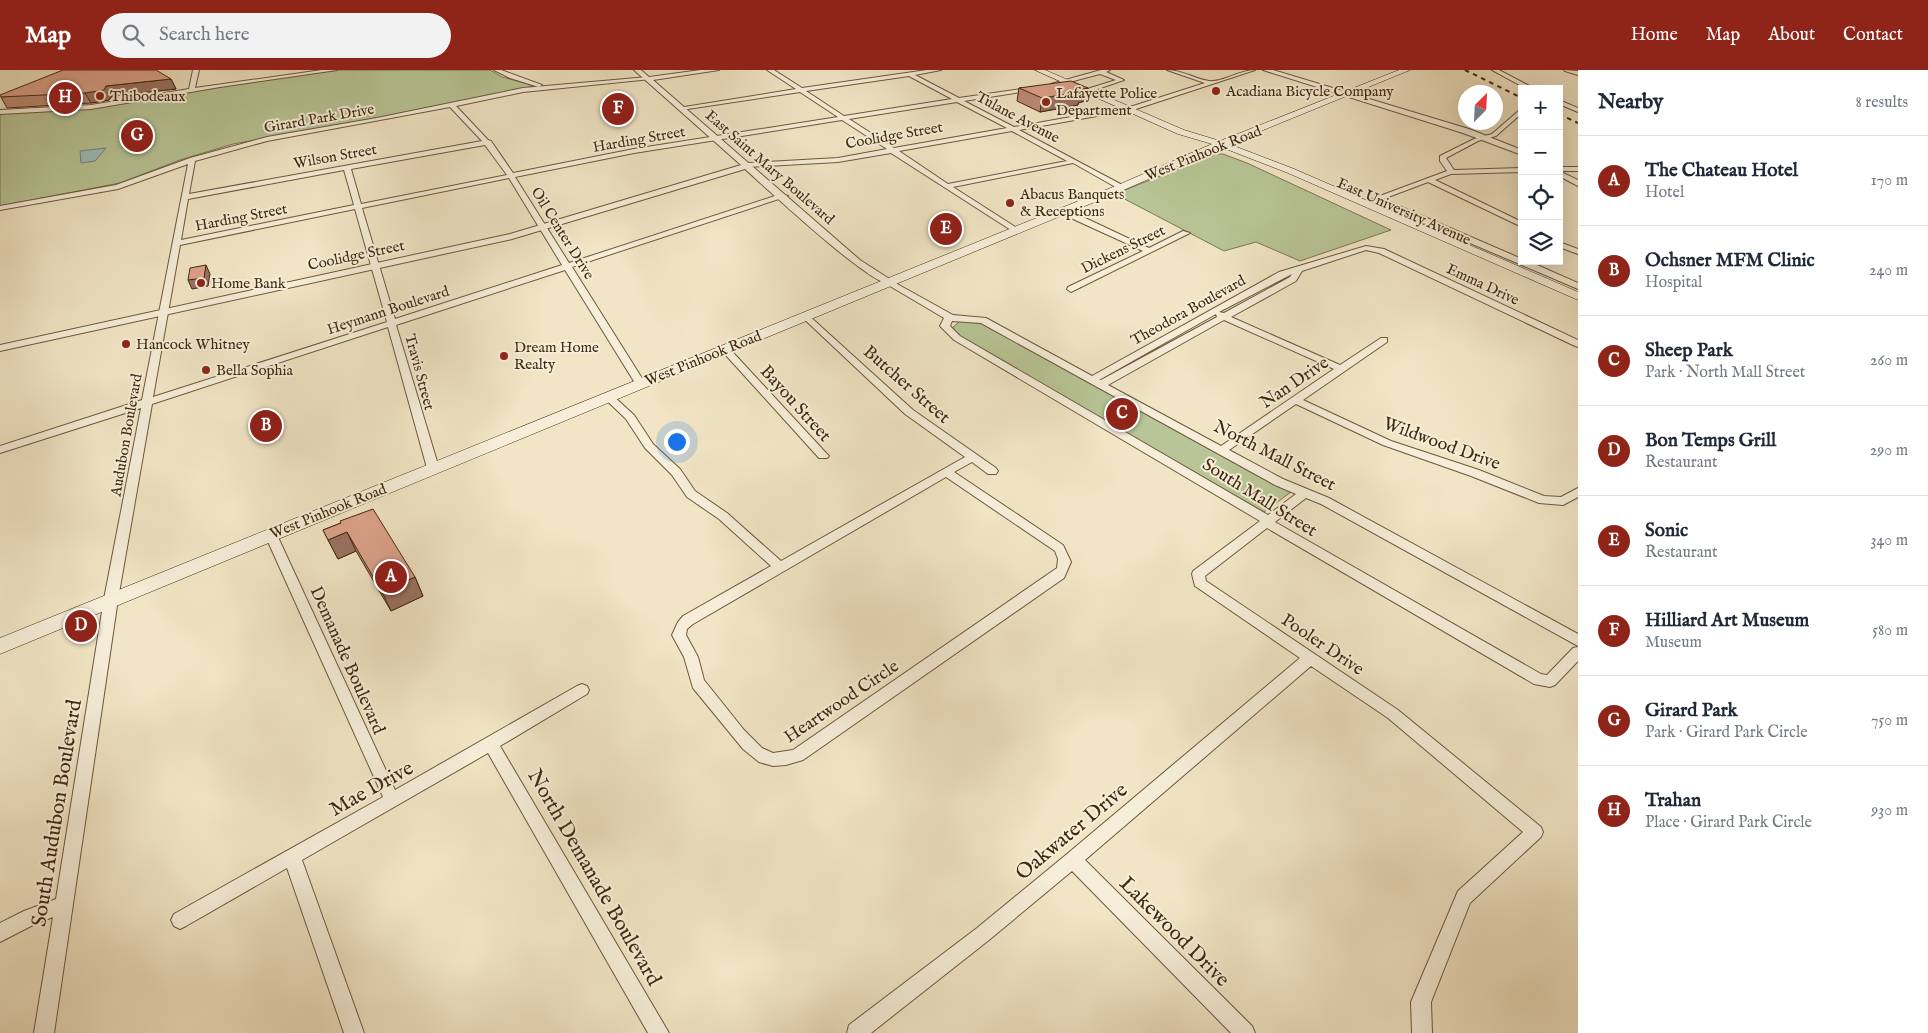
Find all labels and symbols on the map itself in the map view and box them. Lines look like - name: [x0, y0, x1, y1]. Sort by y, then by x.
- pin: H: [49, 79, 81, 117]
- place label: Acadiana Bicycle Company: [1225, 82, 1394, 101]
- place label: Lafayette Police Department: [1056, 84, 1157, 120]
- marker: Acadiana Bicycle Company: [1210, 85, 1222, 97]
- north arrow: [1458, 85, 1503, 130]
- place label: Thibodeaux: [110, 87, 186, 106]
- street label: Tulane Avenue: [973, 87, 1063, 147]
- marker: Thibodeaux: [94, 90, 106, 102]
- pin: F: [602, 90, 634, 128]
- marker: Lafayette Police Department: [1040, 96, 1052, 108]
- street label: Girard Park Drive: [263, 99, 376, 138]
- street label: East Saint Mary Boulevard: [701, 106, 839, 229]
- pin: G: [121, 117, 153, 155]
- street label: Coolidge Street: [844, 118, 944, 153]
- street label: West Pinhook Road: [1142, 121, 1265, 186]
- street label: Harding Street: [591, 122, 687, 157]
- street label: Wilson Street: [292, 140, 378, 173]
- street label: East University Avenue: [1334, 173, 1474, 250]
- street label: Oil Center Drive: [527, 184, 599, 283]
- place label: Abacus Banquets & Receptions: [1019, 185, 1124, 221]
- marker: Abacus Banquets & Receptions: [1004, 197, 1016, 209]
- street label: Harding Street: [193, 199, 289, 236]
- pin: E: [930, 210, 962, 248]
- street label: Dickens Street: [1078, 221, 1168, 278]
- street label: Coolidge Street: [306, 236, 406, 275]
- street label: Emma Drive: [1443, 259, 1522, 310]
- street label: Theodora Boulevard: [1127, 271, 1250, 350]
- place label: Home Bank: [211, 274, 287, 293]
- marker: Home Bank: [195, 277, 207, 289]
- street label: Heymann Boulevard: [325, 281, 453, 339]
- street label: West Pinhook Road: [642, 326, 765, 391]
- street label: Travis Street: [400, 332, 439, 412]
- place label: Hancock Whitney: [136, 335, 251, 354]
- marker: Hancock Whitney: [120, 338, 132, 350]
- place label: Dream Home Realty: [514, 338, 599, 374]
- street label: Butcher Street: [858, 341, 954, 429]
- marker: Dream Home Realty: [498, 350, 510, 362]
- street label: Nan Drive: [1256, 352, 1334, 415]
- place label: Bella Sophia: [216, 361, 294, 380]
- street label: Bayou Street: [754, 361, 835, 447]
- marker: Bella Sophia: [200, 364, 212, 376]
- street label: Audubon Boulevard: [106, 371, 147, 499]
- pin: C: [1106, 395, 1138, 433]
- pin: B: [250, 407, 282, 445]
- street label: Wildwood Drive: [1380, 413, 1503, 476]
- street label: North Mall Street: [1209, 416, 1339, 497]
- your location: [664, 429, 690, 455]
- street label: South Mall Street: [1198, 454, 1321, 543]
- street label: West Pinhook Road: [267, 479, 390, 544]
- pin: A: [375, 558, 407, 596]
- street label: Demanade Boulevard: [304, 583, 390, 738]
- pin: D: [65, 607, 97, 645]
- street label: Pooler Drive: [1276, 609, 1368, 681]
- street label: Heartwood Circle: [780, 655, 904, 749]
- street label: South Audubon Boulevard: [26, 697, 89, 929]
- street label: Mae Drive: [325, 755, 419, 823]
- street label: North Demanade Boulevard: [521, 765, 667, 992]
- street label: Oakwater Drive: [1010, 777, 1134, 887]
- street label: Lakewood Drive: [1113, 871, 1235, 993]

